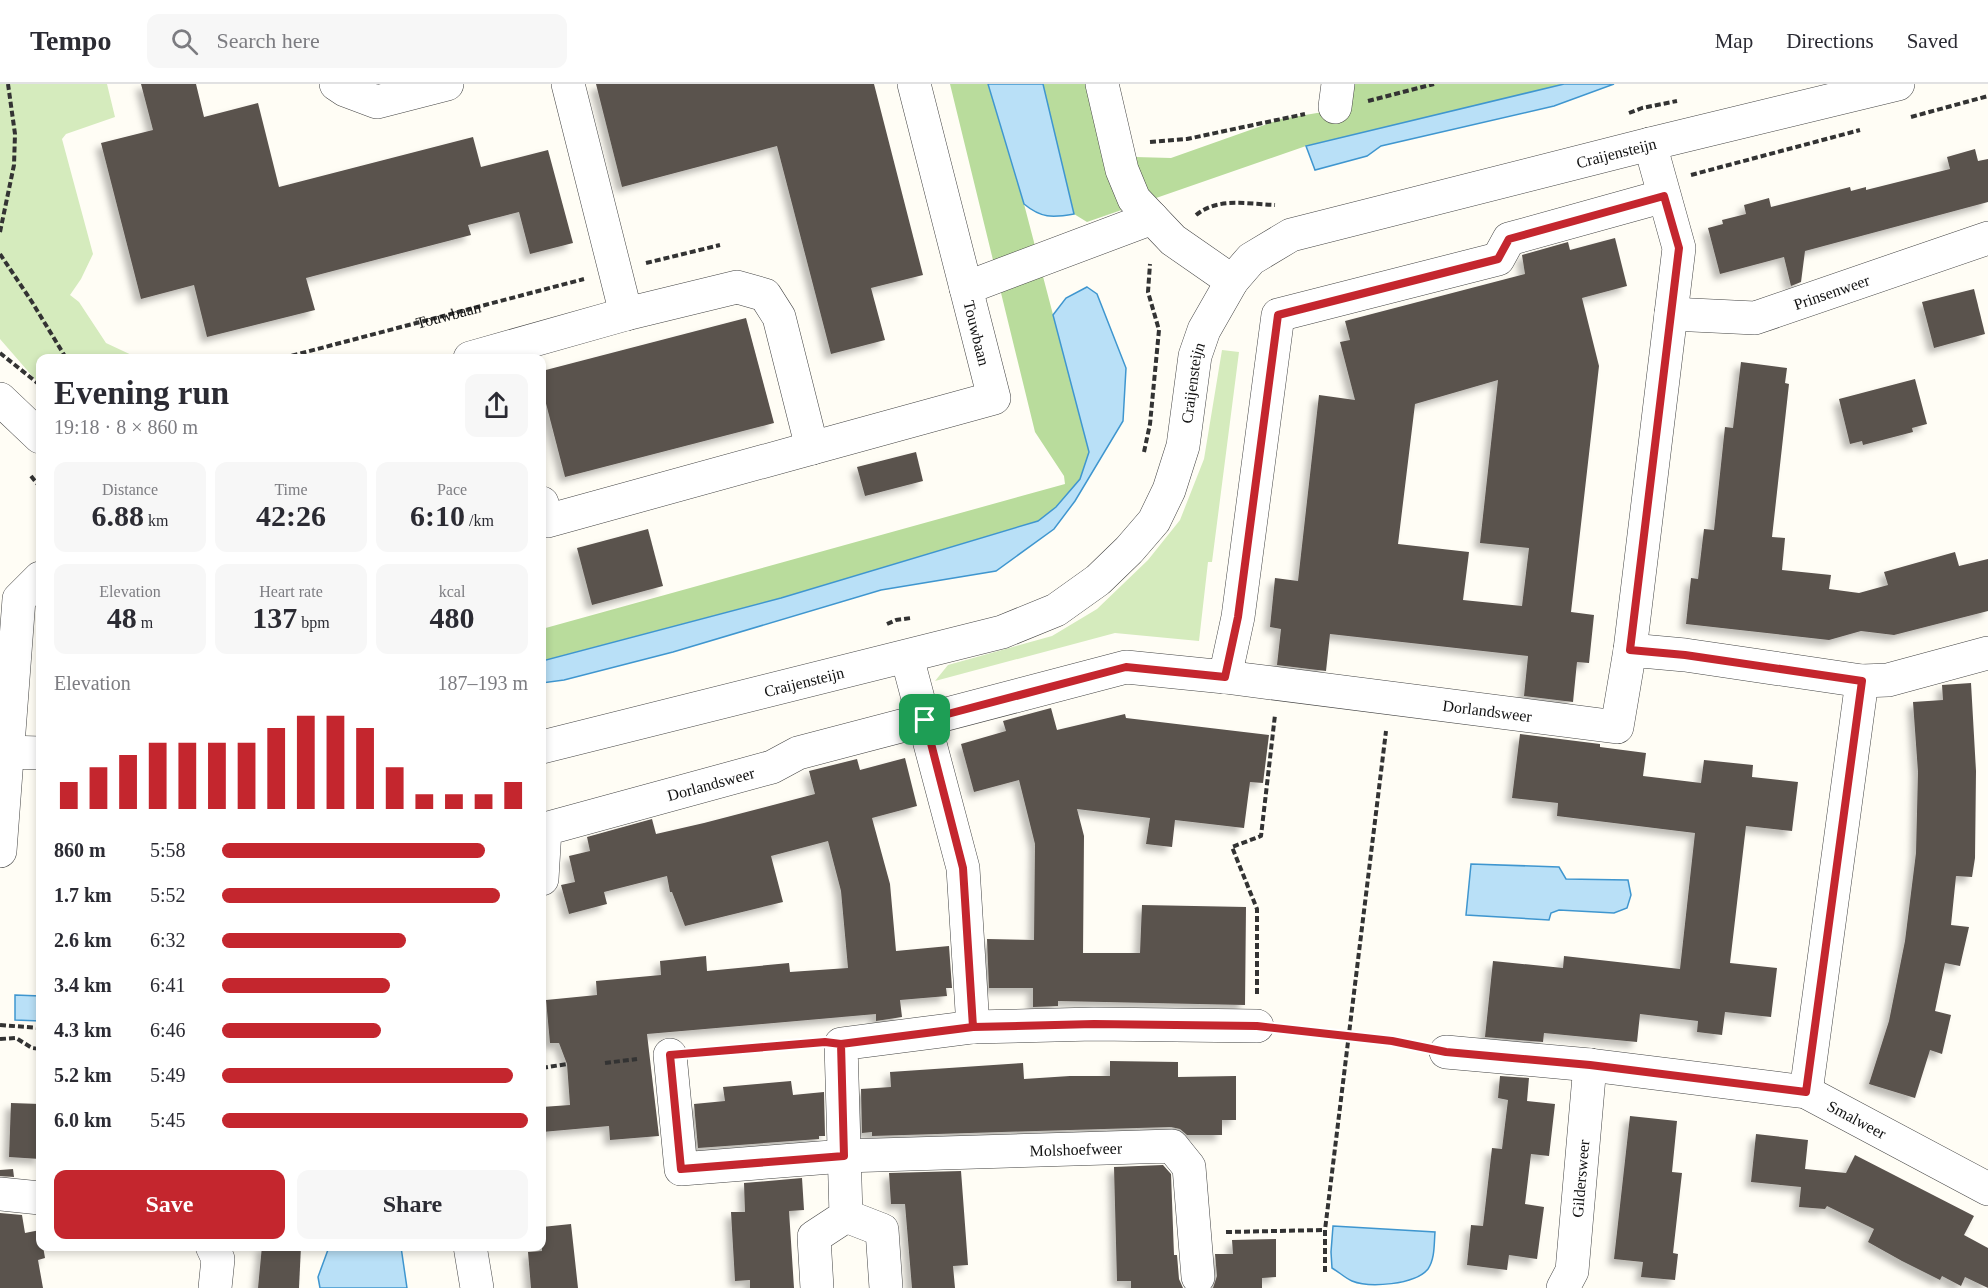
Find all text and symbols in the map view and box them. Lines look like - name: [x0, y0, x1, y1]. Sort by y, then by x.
- search box: [147, 14, 567, 68]
- text: Tempo: [30, 25, 111, 56]
- icon: search: [168, 25, 201, 58]
- text: Search here: [216, 28, 320, 53]
- text: Map: [1715, 29, 1753, 53]
- text: Directions: [1786, 29, 1874, 53]
- text: Saved: [1907, 29, 1958, 53]
- street label: Craijensteijn: [1575, 135, 1658, 171]
- street label: Prinsenweer: [1791, 271, 1873, 313]
- street label: Touwbaan: [414, 298, 483, 332]
- street label: Touwbaan: [960, 299, 993, 367]
- street label: Craijensteijn: [1178, 340, 1208, 424]
- button: share: [465, 374, 528, 437]
- text: Evening run: [54, 375, 229, 411]
- text: 19:18 · 8 × 860 m: [54, 416, 198, 438]
- text: Distance: [102, 481, 158, 498]
- text: Time: [274, 481, 308, 498]
- text: Pace: [437, 481, 467, 498]
- text: 6.88: [92, 499, 144, 532]
- text: 42:26: [256, 499, 326, 532]
- text: 6:10: [410, 499, 465, 532]
- text: km: [144, 512, 168, 529]
- text: /km: [465, 512, 494, 529]
- text: Elevation: [99, 583, 161, 600]
- text: Heart rate: [259, 583, 323, 600]
- text: kcal: [439, 583, 465, 600]
- text: 48: [107, 601, 137, 634]
- text: 137: [252, 601, 297, 634]
- text: 480: [430, 601, 475, 634]
- text: m: [137, 614, 153, 631]
- text: bpm: [297, 614, 330, 631]
- street label: Craijensteijn: [762, 664, 846, 700]
- text: Elevation: [54, 672, 131, 694]
- text: 187–193 m: [437, 672, 528, 694]
- pin: [899, 694, 950, 745]
- street label: Dorlandsweer: [1442, 697, 1534, 725]
- icon: arrive: [908, 703, 941, 736]
- street label: Dorlandsweer: [665, 764, 757, 804]
- text: 860 m: [54, 839, 106, 861]
- text: 5:58: [150, 839, 186, 861]
- text: 1.7 km: [54, 884, 112, 906]
- text: 5:52: [150, 884, 186, 906]
- text: 2.6 km: [54, 929, 112, 951]
- text: 6:32: [150, 929, 186, 951]
- text: 3.4 km: [54, 974, 112, 996]
- text: 6:41: [150, 974, 186, 996]
- text: 4.3 km: [54, 1019, 112, 1041]
- text: 6:46: [150, 1019, 186, 1041]
- text: 5.2 km: [54, 1064, 112, 1086]
- text: 5:49: [150, 1064, 186, 1086]
- street label: Smalweer: [1824, 1097, 1890, 1142]
- text: 6.0 km: [54, 1109, 112, 1131]
- text: 5:45: [150, 1109, 186, 1131]
- street label: Gildersweer: [1569, 1138, 1593, 1218]
- street label: Molshoefweer: [1029, 1140, 1123, 1159]
- button: Save: [54, 1170, 285, 1239]
- button: Share: [297, 1170, 528, 1239]

